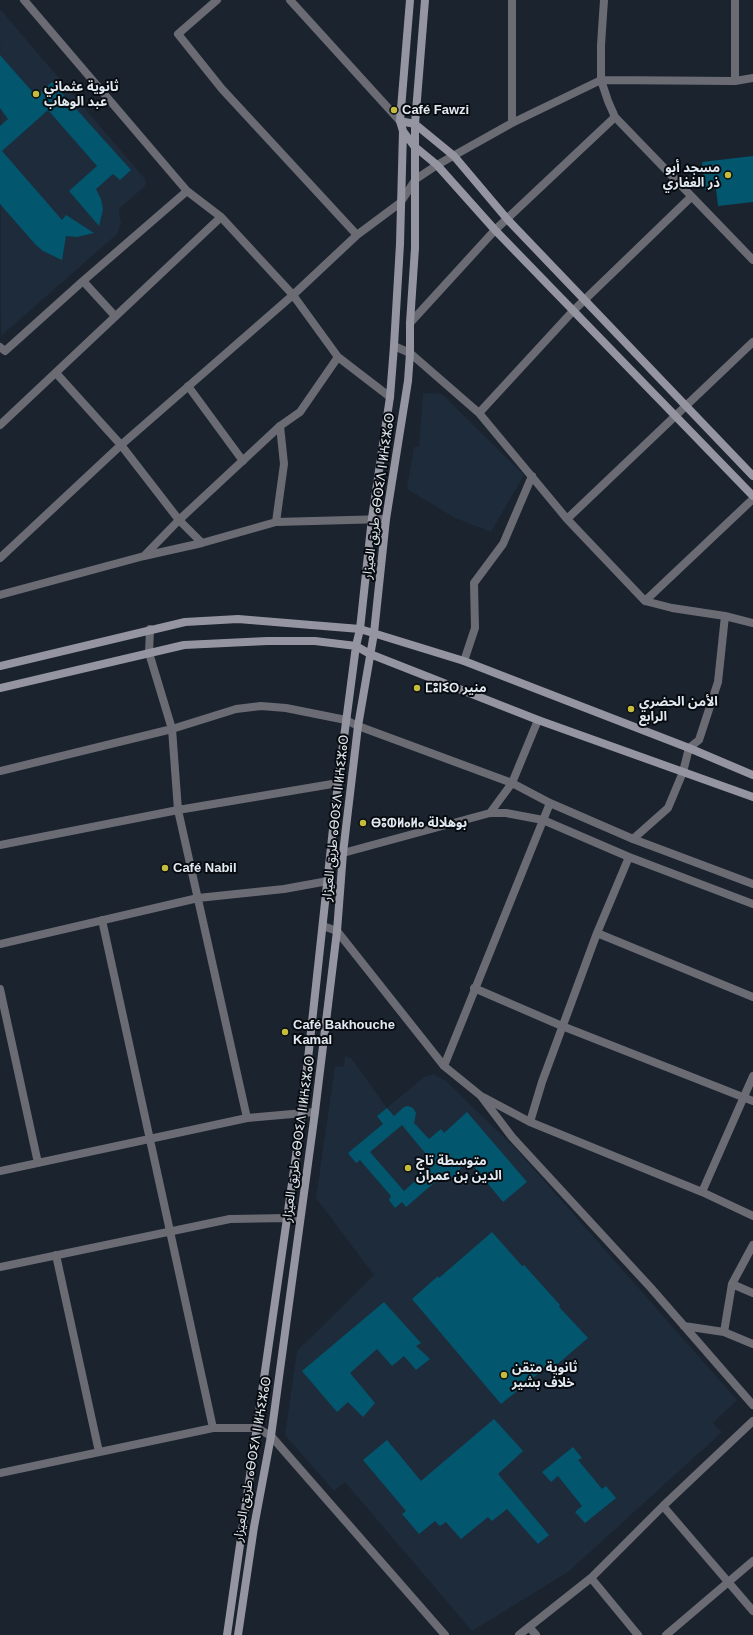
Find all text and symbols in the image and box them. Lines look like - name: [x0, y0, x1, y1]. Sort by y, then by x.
- place label: ثانوية عثماني عبد الوهاب: [44, 79, 119, 110]
- marker: ثانوية عثماني عبد الوهاب: [31, 89, 41, 99]
- place label: Café Fawzi: [402, 102, 469, 118]
- marker: Café Fawzi: [389, 105, 399, 115]
- place label: مسجد أبو ذر الغفاري: [663, 160, 720, 191]
- marker: مسجد أبو ذر الغفاري: [723, 170, 733, 180]
- street label: طريق العيزار ⴰⴱⵔⵉⴷ ⵏ ⵍⵄⵉⵣⴰⵔ: [360, 412, 398, 580]
- place label: ⵎⵓⵏⵉⵔ منير: [425, 680, 487, 696]
- marker: ⵎⵓⵏⵉⵔ منير: [412, 683, 422, 693]
- place label: الأمن الحضري الرابع: [639, 694, 718, 725]
- marker: الأمن الحضري الرابع: [626, 704, 636, 714]
- street label: طريق العيزار ⴰⴱⵔⵉⴷ ⵏ ⵍⵄⵉⵣⴰⵔ: [319, 734, 353, 902]
- place label: ⴱⵓⵀⵍⴰⵍⴰ بوهلالة: [371, 815, 467, 831]
- marker: ⴱⵓⵀⵍⴰⵍⴰ بوهلالة: [358, 818, 368, 828]
- place label: Café Nabil: [173, 860, 237, 876]
- marker: Café Nabil: [160, 863, 170, 873]
- place label: Café Bakhouche Kamal: [293, 1017, 395, 1048]
- marker: Café Bakhouche Kamal: [280, 1027, 290, 1037]
- street label: طريق العيزار ⴰⴱⵔⵉⴷ ⵏ ⵍⵄⵉⵣⴰⵔ: [280, 1055, 318, 1223]
- place label: متوسطة تاج الدين بن عمران: [416, 1153, 502, 1184]
- marker: متوسطة تاج الدين بن عمران: [403, 1163, 413, 1173]
- place label: ثانوية متقن خلاف بشير: [512, 1360, 577, 1391]
- marker: ثانوية متقن خلاف بشير: [499, 1370, 509, 1380]
- street label: طريق العيزار ⴰⴱⵔⵉⴷ ⵏ ⵍⵄⵉⵣⴰⵔ: [231, 1375, 275, 1543]

